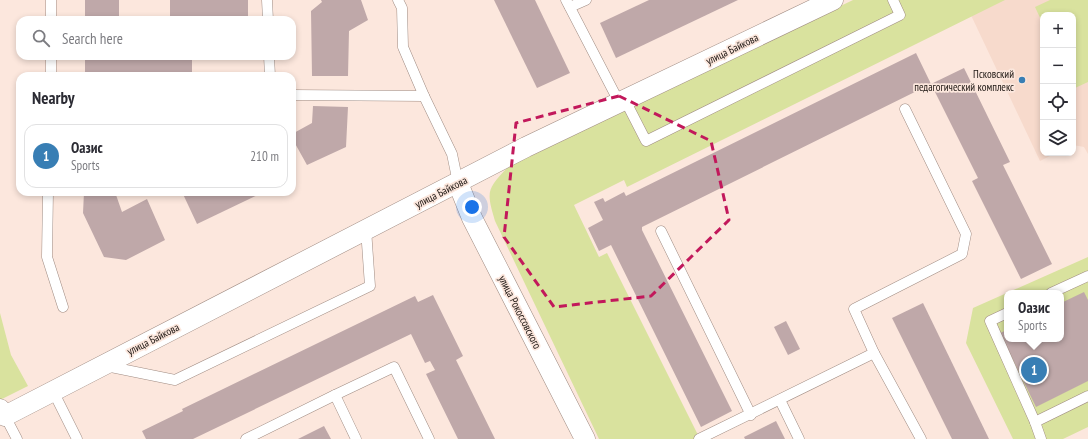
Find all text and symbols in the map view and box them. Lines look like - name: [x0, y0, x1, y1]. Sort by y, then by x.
- map controls: [1040, 12, 1076, 156]
- button: +: [1040, 12, 1076, 48]
- search box: [16, 16, 296, 60]
- icon: search: [30, 27, 52, 49]
- text: Search here: [62, 29, 123, 48]
- street label: улица Байкова: [703, 30, 761, 68]
- button: −: [1040, 48, 1076, 84]
- place label: Псковский педагогический комплекс: [914, 67, 1014, 94]
- marker: Псковский педагогический комплекс: [1017, 75, 1027, 85]
- button: locate: [1040, 84, 1076, 120]
- text: Nearby: [32, 87, 75, 109]
- button: layers: [1040, 120, 1076, 156]
- text: Оазис: [71, 138, 103, 157]
- text: 1: [43, 148, 49, 165]
- text: 210 m: [250, 148, 279, 165]
- text: Sports: [71, 157, 100, 174]
- street label: улица Байкова: [413, 173, 469, 211]
- your location: [462, 197, 482, 217]
- street label: улица Рокоссовского: [495, 273, 545, 351]
- popup: [1004, 290, 1064, 342]
- text: Оазис: [1018, 298, 1050, 317]
- text: Sports: [1018, 317, 1047, 334]
- street label: улица Байкова: [125, 320, 181, 358]
- pin: 1: [1021, 355, 1047, 385]

